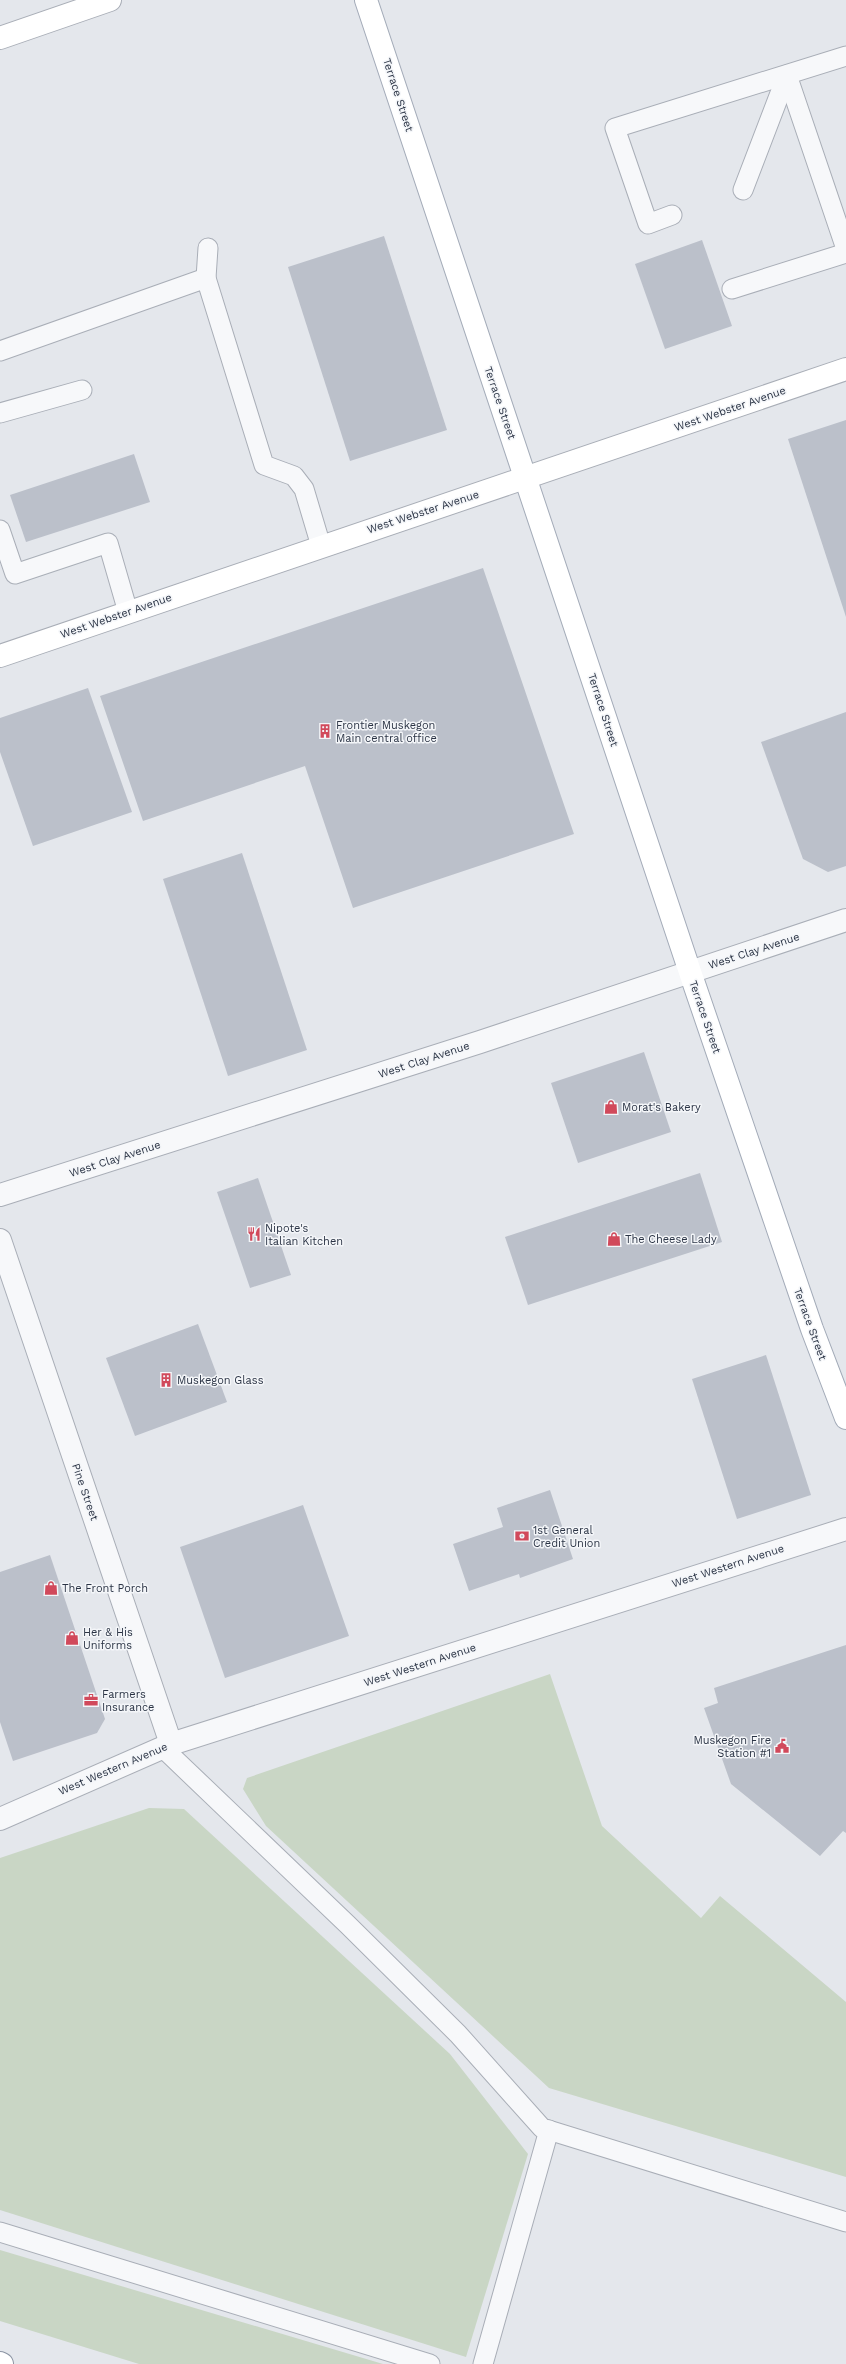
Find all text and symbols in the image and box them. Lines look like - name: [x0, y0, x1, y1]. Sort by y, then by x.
- street label: Terrace Street: [380, 57, 416, 134]
- street label: Terrace Street: [481, 365, 519, 442]
- street label: West Webster Avenue: [673, 384, 787, 434]
- street label: West Webster Avenue: [365, 488, 481, 536]
- street label: West Webster Avenue: [59, 591, 173, 641]
- street label: Terrace Street: [585, 672, 621, 749]
- place label: Frontier Muskegon Main central office: [336, 719, 437, 745]
- building icon: Frontier Muskegon Main central office: [317, 723, 333, 739]
- street label: West Clay Avenue: [707, 930, 801, 972]
- street label: Terrace Street: [686, 979, 724, 1056]
- street label: West Clay Avenue: [377, 1039, 471, 1081]
- shop icon: Morat's Bakery: [603, 1099, 619, 1115]
- place label: Morat's Bakery: [622, 1101, 701, 1114]
- street label: West Clay Avenue: [68, 1138, 162, 1180]
- place label: Nipote's Italian Kitchen: [265, 1222, 343, 1248]
- restaurant icon: Nipote's Italian Kitchen: [246, 1226, 262, 1242]
- shop icon: The Cheese Lady: [606, 1231, 622, 1247]
- place label: The Cheese Lady: [625, 1233, 717, 1246]
- street label: Terrace Street: [791, 1286, 829, 1362]
- building icon: Muskegon Glass: [158, 1372, 174, 1388]
- place label: Muskegon Glass: [177, 1374, 264, 1387]
- street label: Pine Street: [69, 1462, 101, 1523]
- place label: 1st General Credit Union: [533, 1524, 600, 1550]
- bank icon: 1st General Credit Union: [514, 1528, 530, 1544]
- street label: West Western Avenue: [670, 1542, 786, 1590]
- shop icon: The Front Porch: [43, 1580, 59, 1596]
- place label: The Front Porch: [62, 1582, 148, 1595]
- place label: Her & His Uniforms: [83, 1626, 133, 1652]
- shop icon: Her & His Uniforms: [64, 1630, 80, 1646]
- street label: West Western Avenue: [362, 1641, 478, 1689]
- place label: Farmers Insurance: [102, 1688, 154, 1714]
- office icon: Farmers Insurance: [83, 1692, 99, 1708]
- place label: Muskegon Fire Station #1: [693, 1734, 771, 1760]
- public building icon: Muskegon Fire Station #1: [774, 1738, 790, 1754]
- street label: West Western Avenue: [56, 1740, 170, 1798]

